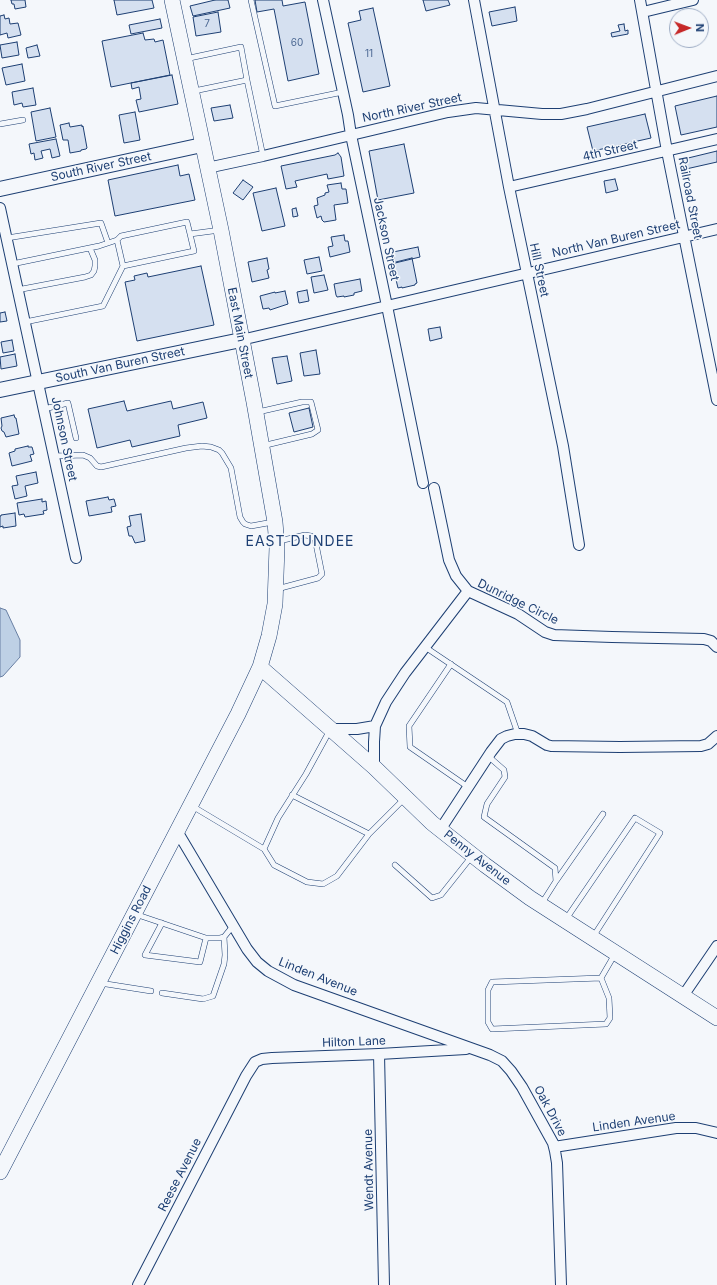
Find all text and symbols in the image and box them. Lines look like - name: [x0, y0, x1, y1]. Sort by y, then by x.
- north arrow: [669, 8, 709, 48]
- house number: 7: [204, 18, 210, 30]
- text: N: [693, 23, 707, 32]
- house number: 60: [291, 37, 303, 49]
- house number: 11: [365, 48, 373, 60]
- street label: North River Street: [361, 90, 463, 126]
- street label: 4th Street: [581, 138, 639, 164]
- street label: South River Street: [49, 149, 153, 185]
- street label: Railroad Street: [675, 156, 705, 240]
- street label: Jackson Street: [370, 196, 402, 282]
- street label: North Van Buren Street: [551, 217, 681, 261]
- street label: Hill Street: [526, 242, 552, 298]
- street label: East Main Street: [224, 286, 256, 380]
- street label: South Van Buren Street: [54, 344, 186, 386]
- street label: Johnson Street: [48, 395, 80, 483]
- district label: EAST DUNDEE: [245, 534, 355, 550]
- street label: Dunridge Circle: [475, 576, 561, 628]
- street label: Penny Avenue: [441, 827, 513, 889]
- street label: Higgins Road: [108, 883, 154, 957]
- street label: Linden Avenue: [276, 955, 360, 999]
- street label: Hilton Lane: [322, 1034, 386, 1050]
- street label: Oak Drive: [531, 1083, 569, 1139]
- street label: Linden Avenue: [592, 1109, 676, 1135]
- street label: Wendt Avenue: [361, 1129, 377, 1211]
- street label: Reese Avenue: [155, 1136, 205, 1214]

